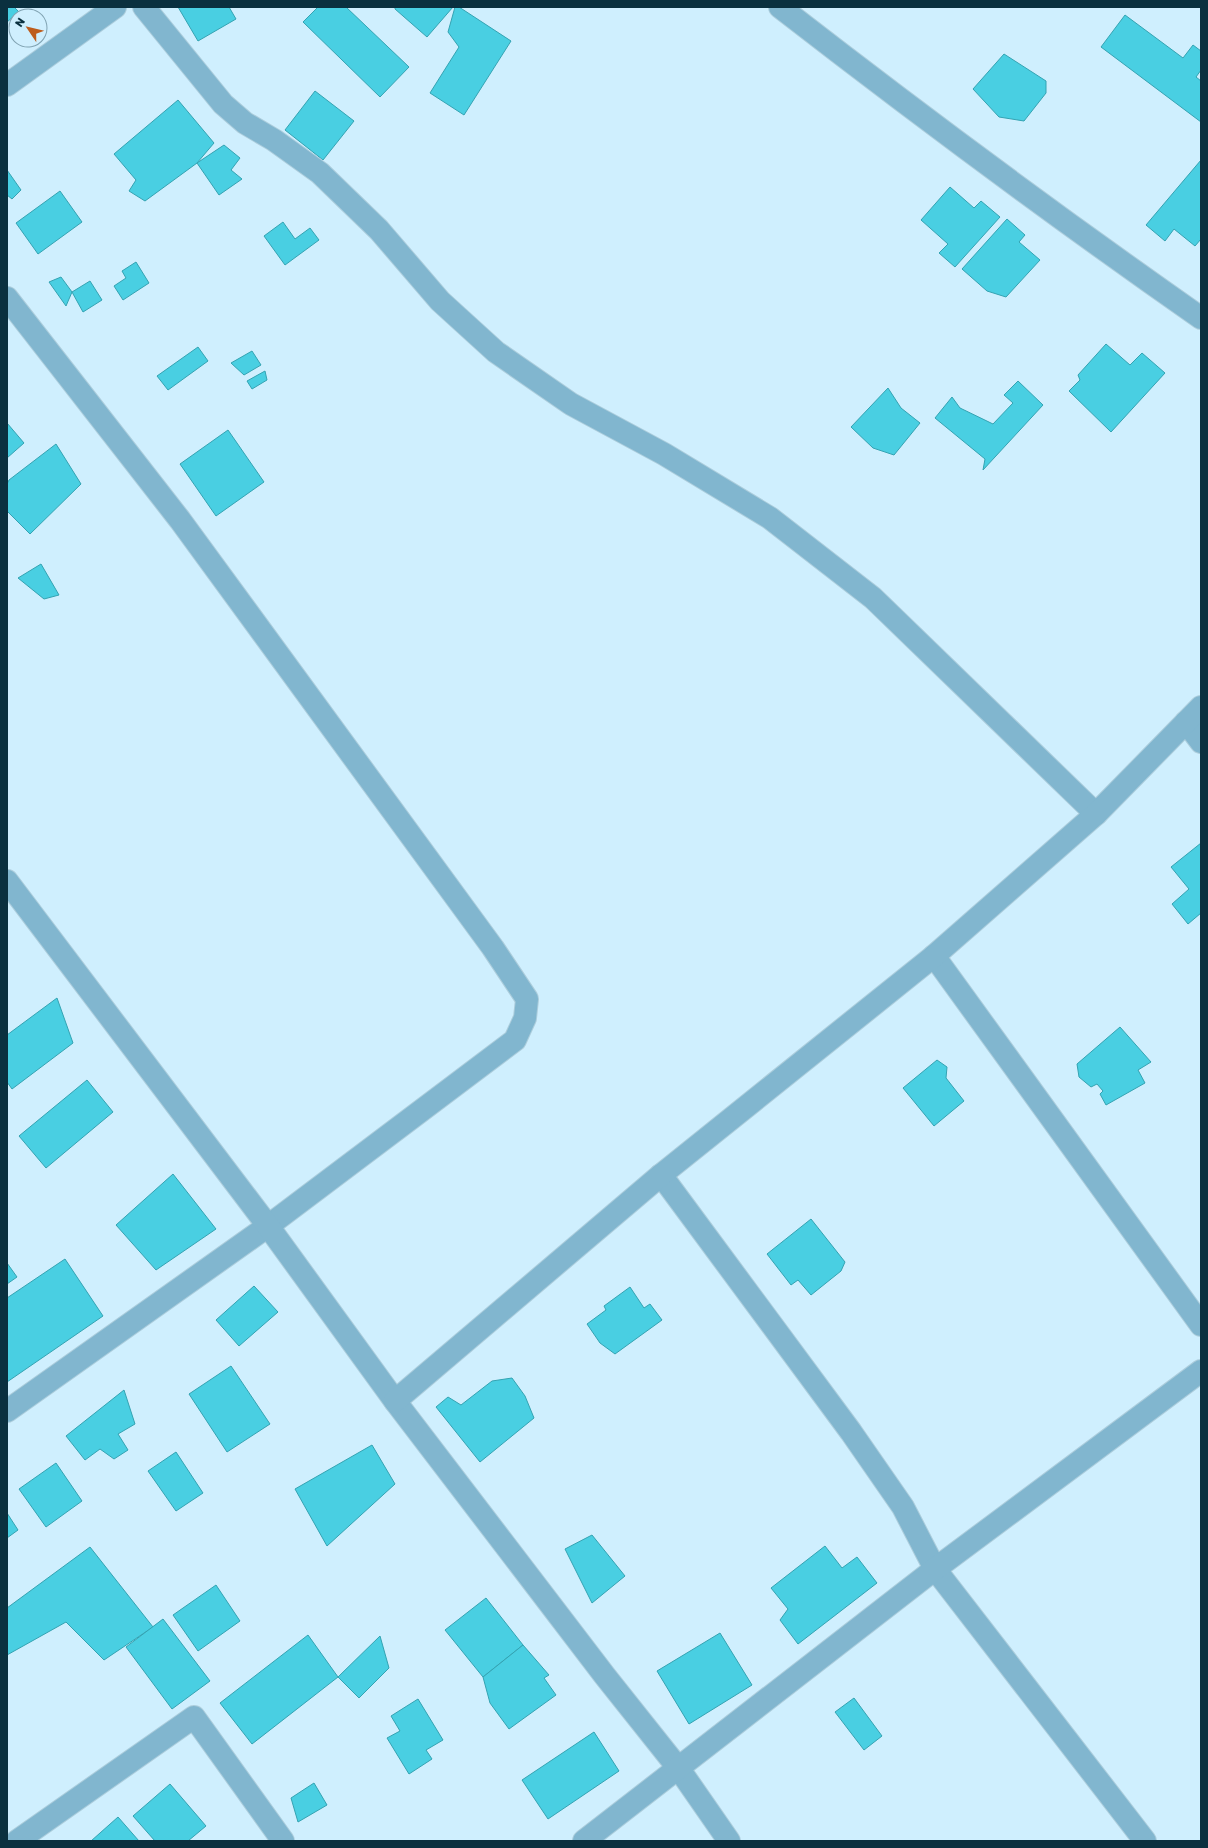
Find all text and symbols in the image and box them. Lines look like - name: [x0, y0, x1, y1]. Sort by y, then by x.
- north arrow: [8, 8, 48, 48]
- text: N: [12, 15, 27, 29]

